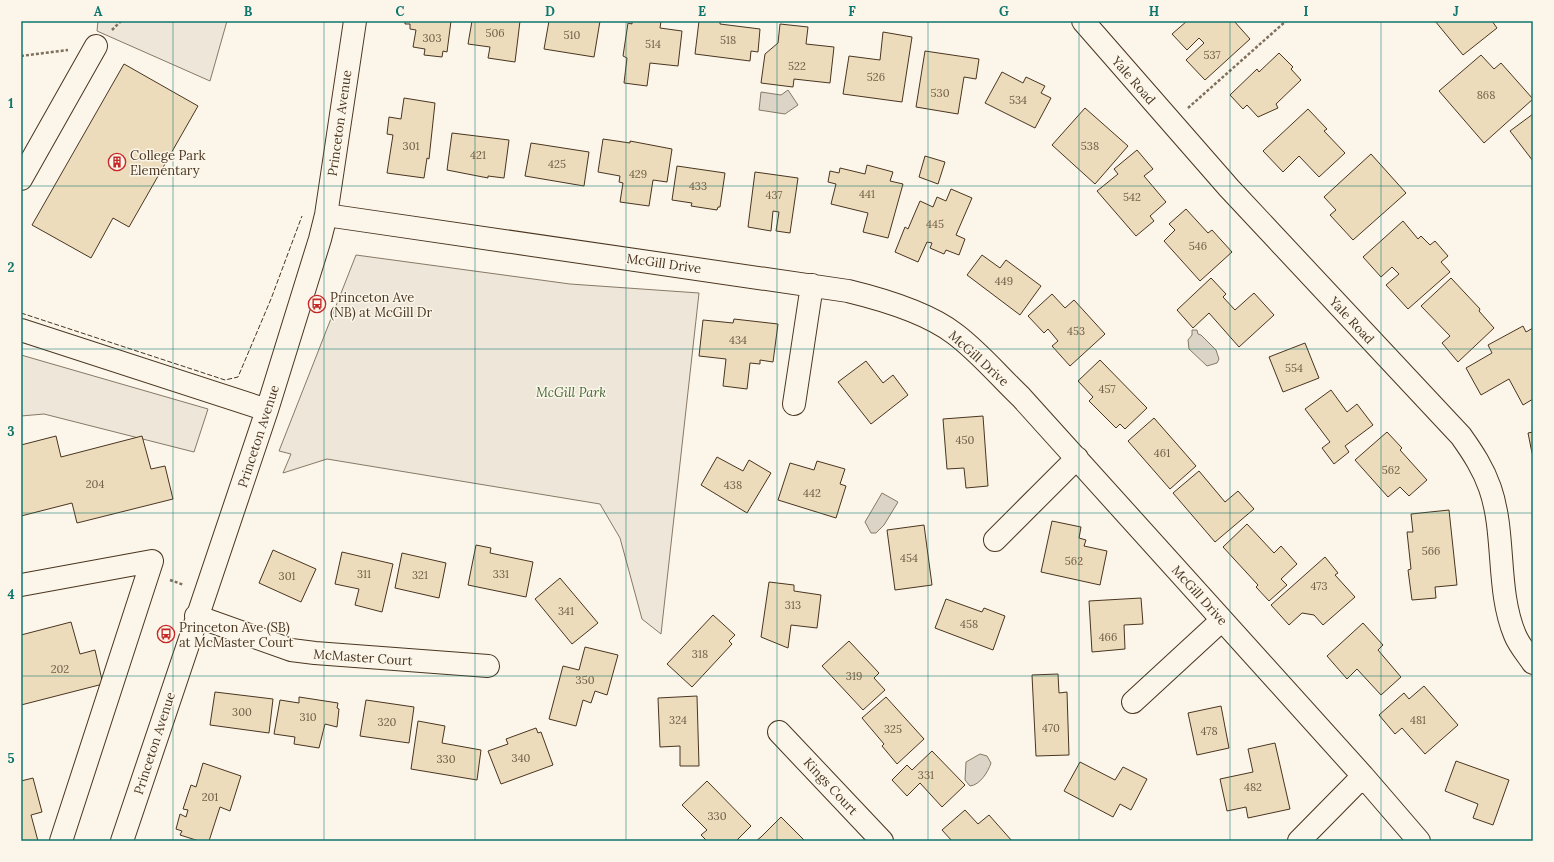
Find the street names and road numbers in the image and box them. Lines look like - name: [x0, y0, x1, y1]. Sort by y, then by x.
- street label: Yale Road: [1107, 52, 1159, 108]
- street label: Princeton Avenue: [324, 69, 355, 177]
- street label: McGill Drive: [625, 250, 702, 277]
- street label: Yale Road: [1325, 292, 1378, 348]
- street label: McGill Drive: [945, 327, 1012, 390]
- street label: Princeton Avenue: [234, 383, 283, 490]
- street label: McGill Drive: [1168, 562, 1231, 629]
- street label: McMaster Court: [313, 646, 413, 669]
- street label: Princeton Avenue: [130, 690, 179, 797]
- street label: Kings Court: [800, 754, 861, 819]

